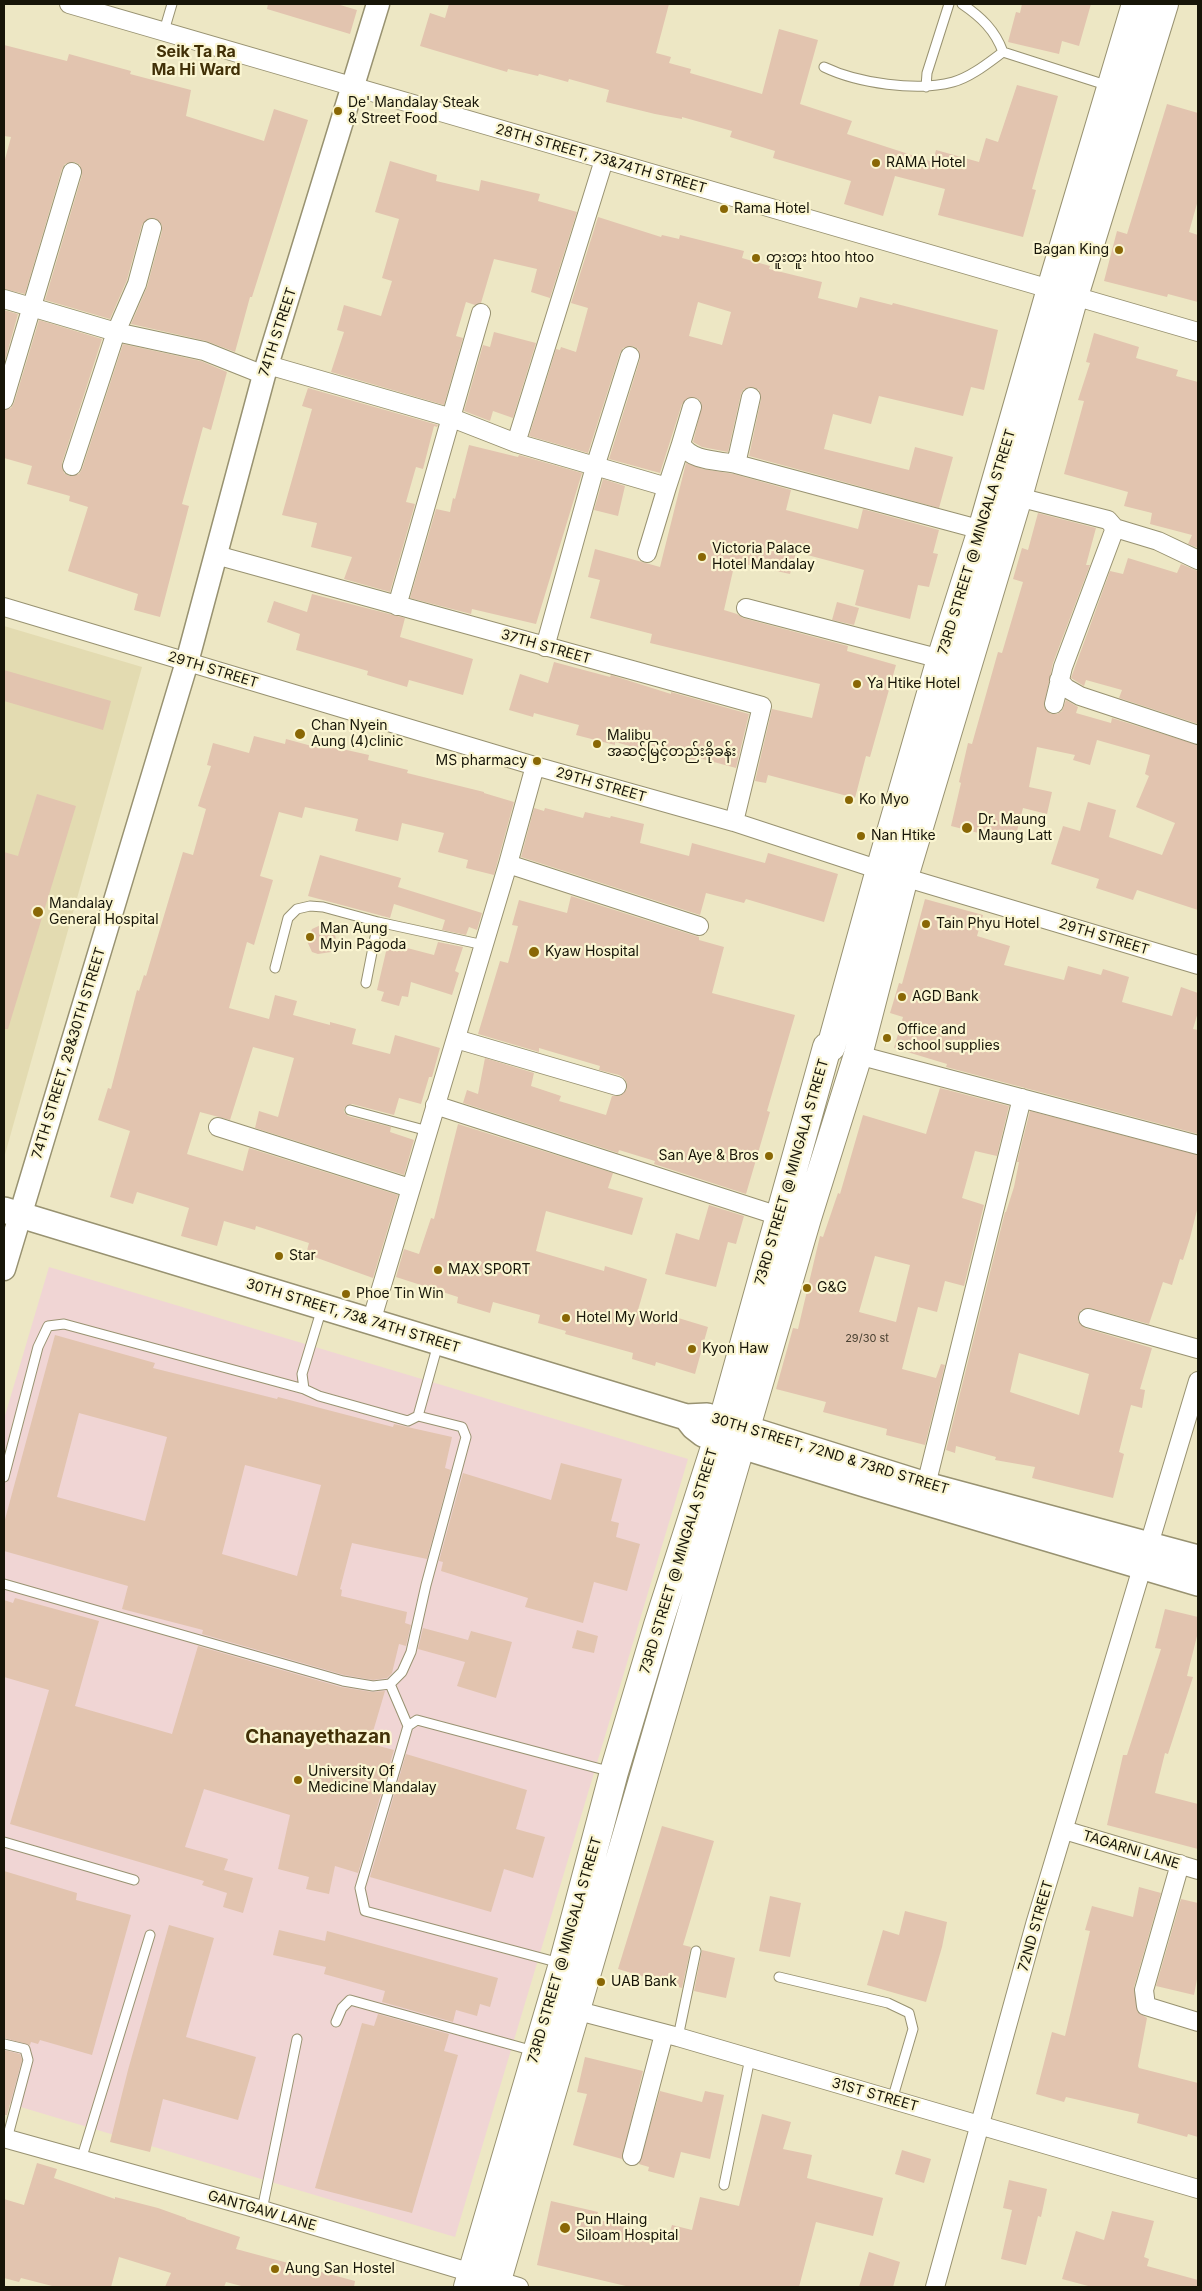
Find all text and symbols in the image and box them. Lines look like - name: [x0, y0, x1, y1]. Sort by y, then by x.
- district label: Seik Ta Ra Ma Hi Ward: [151, 42, 241, 80]
- place label: De' Mandalay Steak & Street Food: [348, 95, 480, 128]
- marker: De' Mandalay Steak & Street Food: [332, 105, 344, 117]
- street label: 28TH STREET, 73&74TH STREET: [494, 121, 708, 197]
- place label: RAMA Hotel: [886, 155, 966, 171]
- marker: RAMA Hotel: [870, 157, 882, 169]
- place label: Rama Hotel: [734, 201, 810, 217]
- marker: Rama Hotel: [718, 203, 730, 215]
- place label: Bagan King: [1033, 242, 1109, 258]
- marker: Bagan King: [1113, 244, 1125, 256]
- place label: တူးတူး htoo htoo: [766, 250, 874, 266]
- marker: တူးတူး htoo htoo: [750, 252, 762, 264]
- street label: 74TH STREET: [256, 285, 300, 379]
- street label: 73RD STREET @ MINGALA STREET: [935, 427, 1019, 657]
- place label: Victoria Palace Hotel Mandalay: [712, 541, 815, 574]
- marker: Victoria Palace Hotel Mandalay: [696, 551, 708, 563]
- street label: 37TH STREET: [499, 626, 593, 668]
- street label: 29TH STREET: [166, 648, 260, 692]
- place label: Ya Htike Hotel: [867, 676, 960, 692]
- marker: Ya Htike Hotel: [851, 678, 863, 690]
- place label: Chan Nyein Aung (4)clinic: [311, 718, 403, 750]
- marker: Chan Nyein Aung (4)clinic: [293, 727, 307, 741]
- place label: Malibu အဆင့်မြင့်တည်းခိုခန်း: [607, 728, 736, 760]
- marker: Malibu အဆင့်မြင့်တည်းခိုခန်း: [591, 738, 603, 750]
- place label: MS pharmacy: [436, 753, 527, 769]
- marker: MS pharmacy: [531, 755, 543, 767]
- street label: 29TH STREET: [554, 764, 648, 806]
- place label: Ko Myo: [859, 792, 909, 808]
- marker: Ko Myo: [843, 794, 855, 806]
- place label: Dr. Maung Maung Latt: [978, 812, 1052, 844]
- marker: Dr. Maung Maung Latt: [960, 821, 974, 835]
- place label: Nan Htike: [871, 828, 936, 844]
- marker: Nan Htike: [855, 830, 867, 842]
- place label: Mandalay General Hospital: [49, 896, 159, 929]
- marker: Mandalay General Hospital: [31, 905, 45, 919]
- street label: 29TH STREET: [1057, 915, 1151, 959]
- place label: Tain Phyu Hotel: [936, 916, 1039, 932]
- marker: Tain Phyu Hotel: [920, 918, 932, 930]
- place label: Man Aung Myin Pagoda: [320, 921, 406, 954]
- marker: Man Aung Myin Pagoda: [304, 931, 316, 943]
- place label: Kyaw Hospital: [545, 944, 639, 960]
- street label: 74TH STREET, 29&30TH STREET: [29, 945, 109, 1161]
- marker: Kyaw Hospital: [527, 945, 541, 959]
- place label: AGD Bank: [912, 989, 979, 1005]
- marker: AGD Bank: [896, 991, 908, 1003]
- place label: Office and school supplies: [897, 1022, 1000, 1054]
- marker: Office and school supplies: [881, 1032, 893, 1044]
- street label: 73RD STREET @ MINGALA STREET: [752, 1057, 832, 1287]
- place label: San Aye & Bros: [659, 1148, 759, 1164]
- marker: San Aye & Bros: [763, 1150, 775, 1162]
- place label: Star: [289, 1248, 316, 1264]
- marker: Star: [273, 1250, 285, 1262]
- place label: MAX SPORT: [448, 1262, 530, 1278]
- marker: MAX SPORT: [432, 1264, 444, 1276]
- street label: 30TH STREET, 73& 74TH STREET: [244, 1275, 462, 1357]
- place label: G&G: [817, 1280, 847, 1296]
- marker: G&G: [801, 1282, 813, 1294]
- place label: Phoe Tin Win: [356, 1286, 444, 1302]
- marker: Phoe Tin Win: [340, 1288, 352, 1300]
- place label: Hotel My World: [576, 1310, 678, 1326]
- marker: Hotel My World: [560, 1312, 572, 1324]
- house number: 29/30 st: [845, 1332, 889, 1346]
- place label: Kyon Haw: [702, 1341, 769, 1357]
- marker: Kyon Haw: [686, 1343, 698, 1355]
- street label: 30TH STREET, 72ND & 73RD STREET: [709, 1410, 951, 1498]
- street label: 73RD STREET @ MINGALA STREET: [637, 1446, 721, 1676]
- district label: Chanayethazan: [245, 1726, 391, 1748]
- place label: University Of Medicine Mandalay: [308, 1764, 437, 1796]
- marker: University Of Medicine Mandalay: [292, 1774, 304, 1786]
- street label: TAGARNI LANE: [1080, 1827, 1182, 1873]
- street label: 73RD STREET @ MINGALA STREET: [525, 1835, 605, 2065]
- street label: 72ND STREET: [1015, 1879, 1057, 1973]
- place label: UAB Bank: [611, 1974, 677, 1990]
- marker: UAB Bank: [595, 1976, 607, 1988]
- street label: 31ST STREET: [830, 2075, 920, 2115]
- street label: GANTGAW LANE: [206, 2187, 318, 2235]
- place label: Pun Hlaing Siloam Hospital: [576, 2212, 678, 2244]
- marker: Pun Hlaing Siloam Hospital: [558, 2221, 572, 2235]
- place label: Aung San Hostel: [285, 2261, 395, 2277]
- marker: Aung San Hostel: [269, 2263, 281, 2275]

